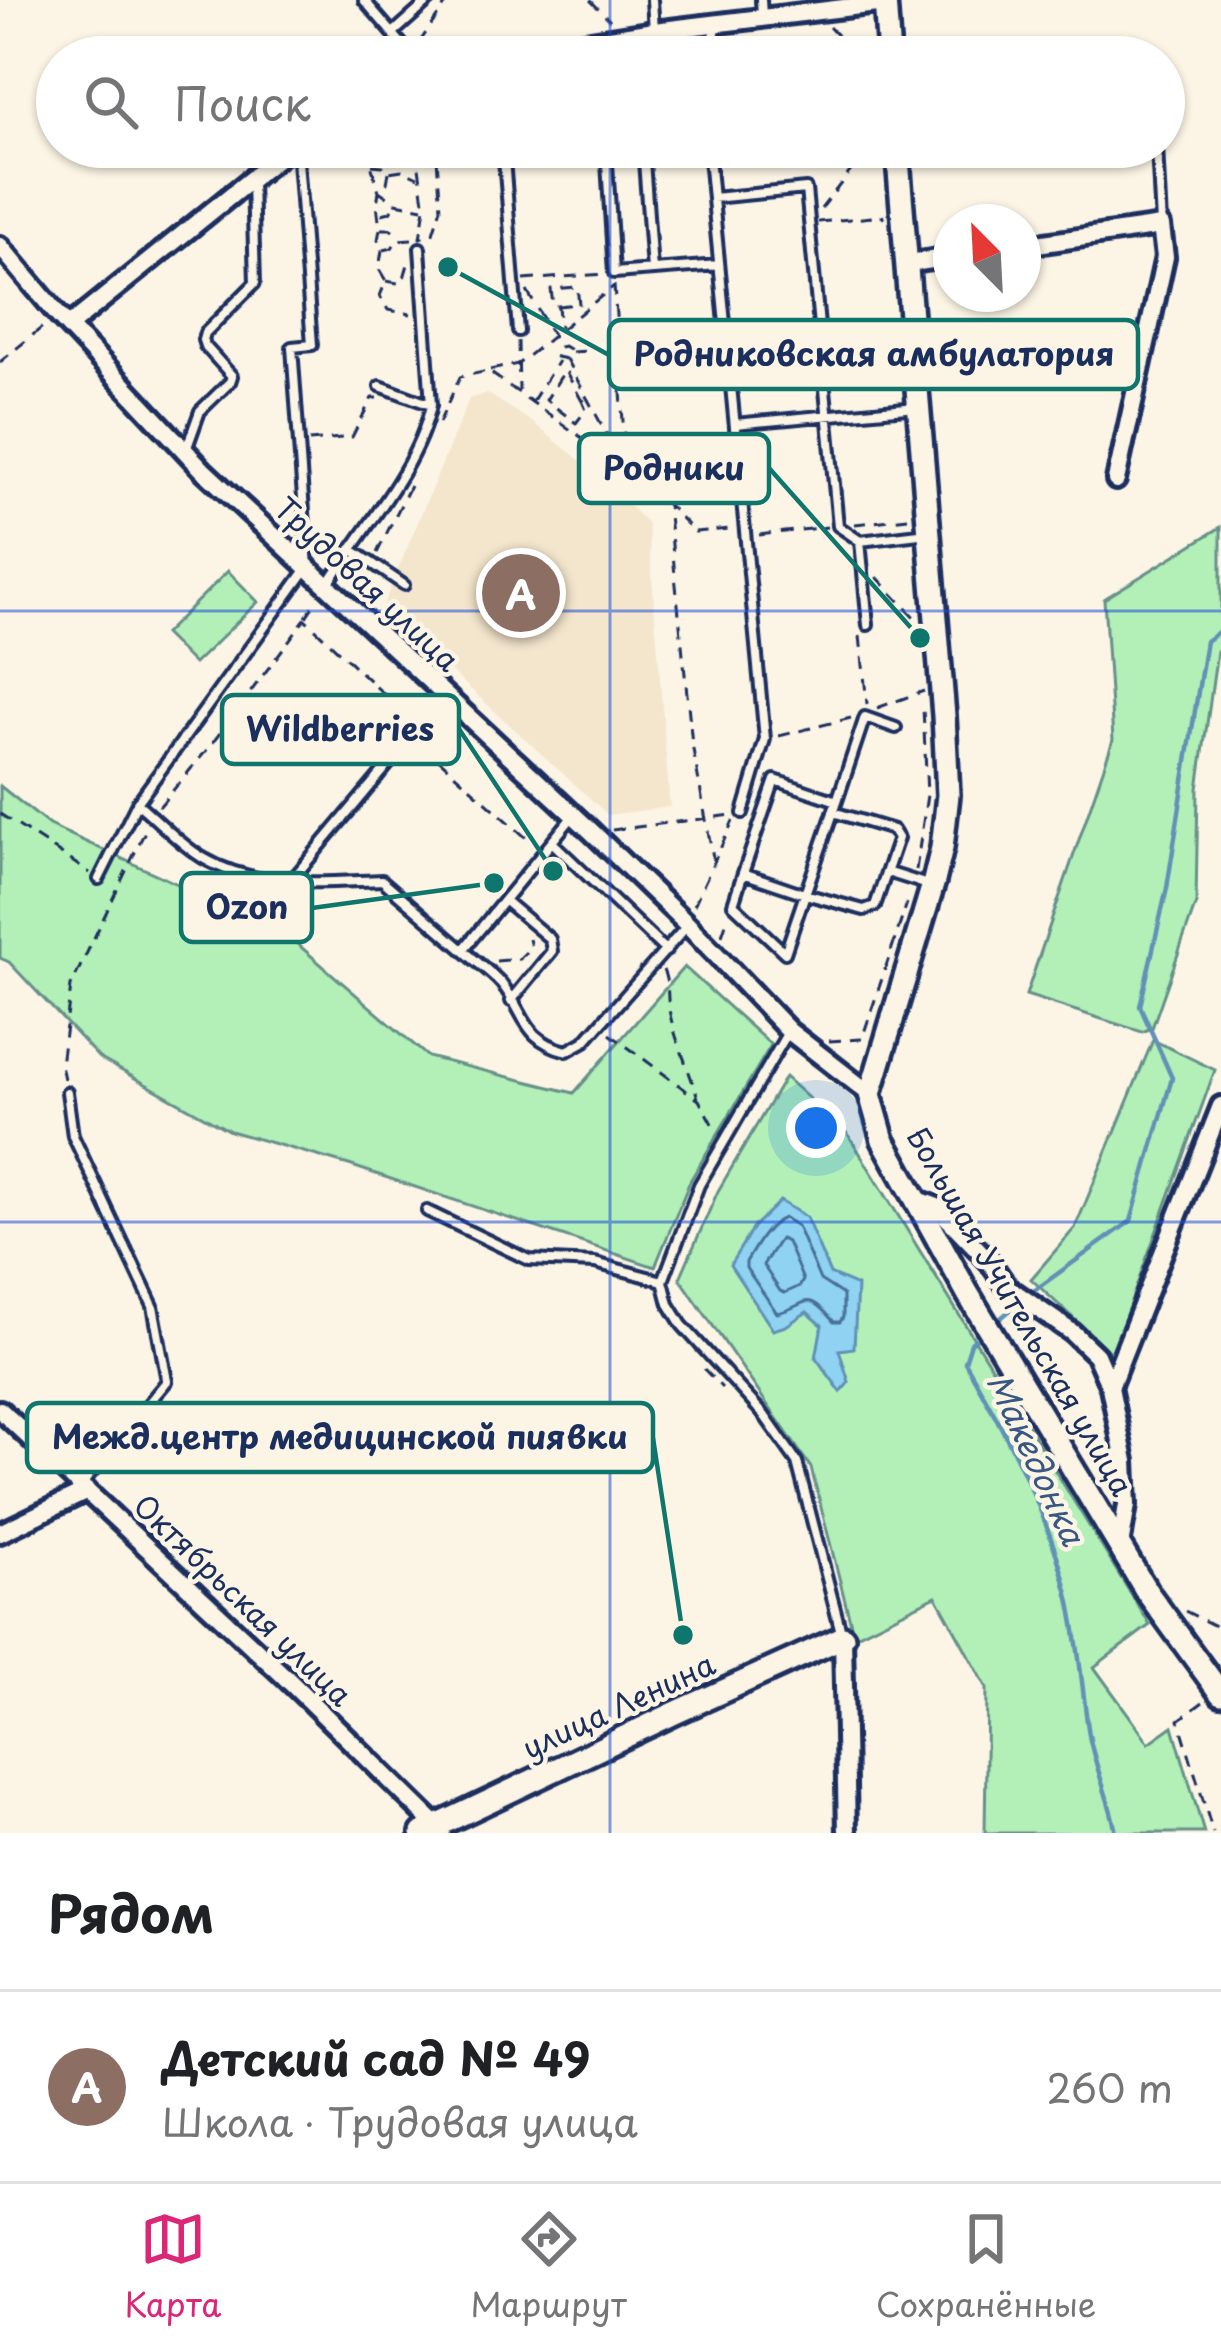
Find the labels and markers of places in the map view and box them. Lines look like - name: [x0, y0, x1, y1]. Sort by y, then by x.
- callout: Родниковская амбулатория: [609, 320, 1138, 389]
- callout: Родники: [579, 434, 769, 503]
- pin: A: [482, 548, 560, 638]
- callout: Wildberries: [222, 695, 459, 764]
- callout: Ozon: [181, 873, 312, 942]
- callout: Межд.центр медицинской пиявки: [27, 1403, 653, 1472]

